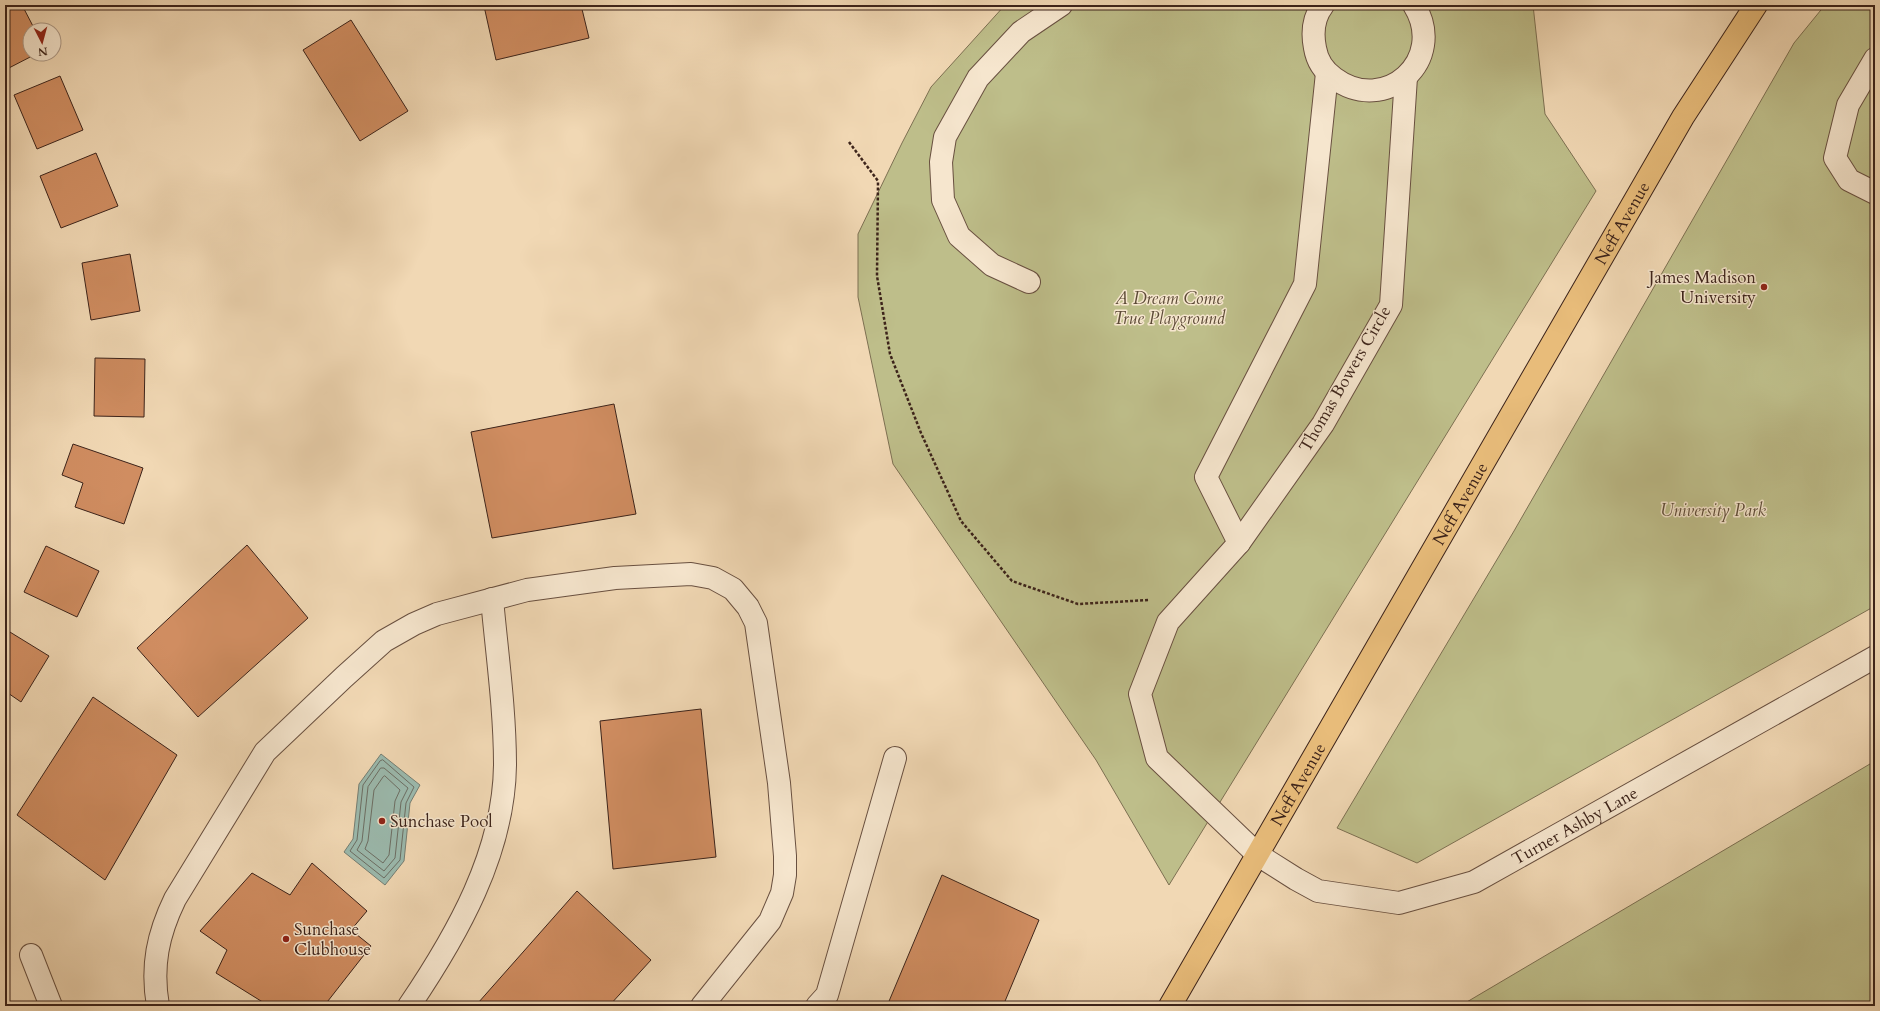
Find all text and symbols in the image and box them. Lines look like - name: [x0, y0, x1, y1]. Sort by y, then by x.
- north arrow: [22, 22, 62, 62]
- text: N: [37, 43, 49, 59]
- street label: Neff Avenue: [1589, 177, 1655, 269]
- place label: James Madison University: [1646, 266, 1756, 309]
- marker: James Madison University: [1759, 282, 1769, 292]
- park label: A Dream Come True Playground: [1113, 287, 1226, 330]
- street label: Thomas Bowers Circle: [1294, 302, 1396, 456]
- street label: Neff Avenue: [1427, 458, 1493, 549]
- park label: University Park: [1660, 499, 1766, 522]
- street label: Neff Avenue: [1265, 739, 1331, 830]
- street label: Turner Ashby Lane: [1507, 781, 1642, 870]
- place label: Sunchase Pool: [390, 810, 493, 833]
- marker: Sunchase Pool: [377, 816, 387, 826]
- place label: Sunchase Clubhouse: [294, 918, 371, 961]
- marker: Sunchase Clubhouse: [281, 934, 291, 944]

